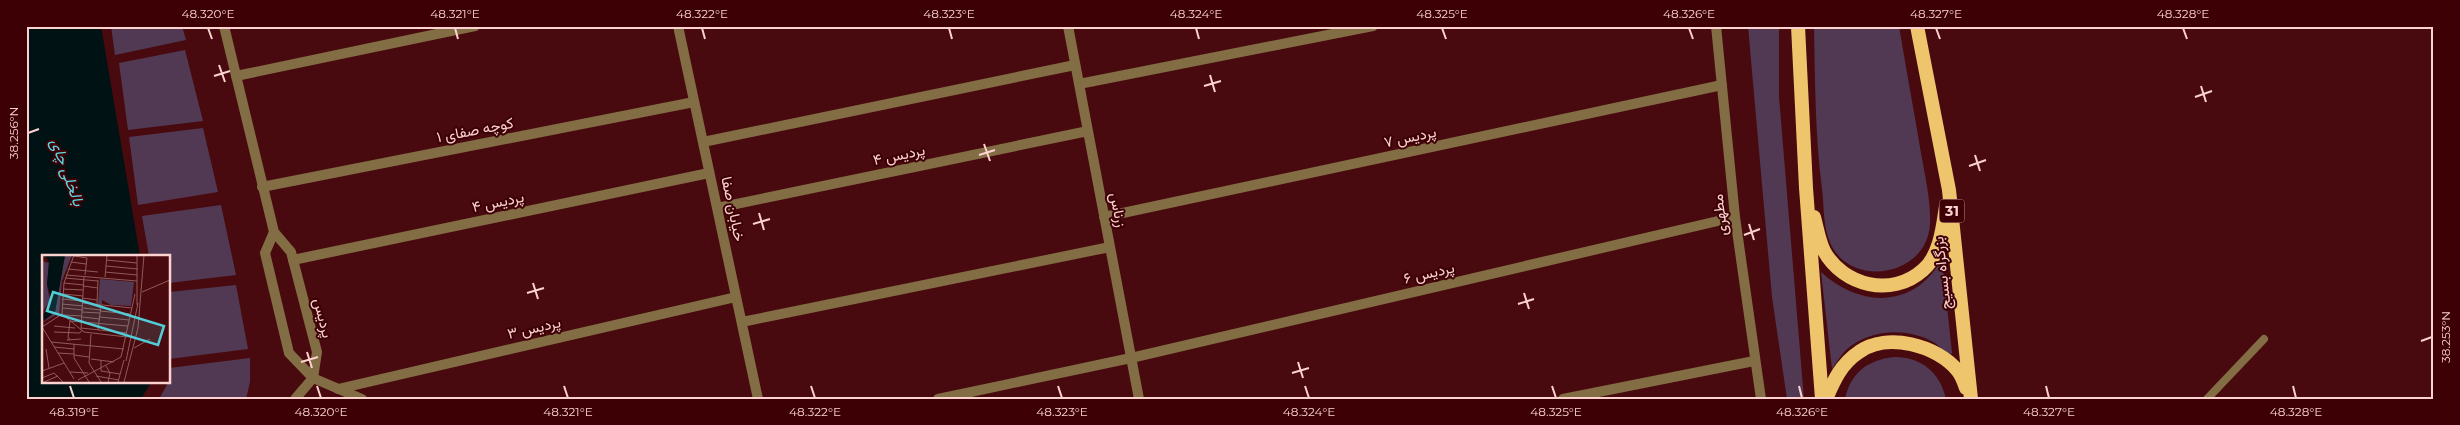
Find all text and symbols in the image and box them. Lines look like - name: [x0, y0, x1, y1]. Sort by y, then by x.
- text: 48.320°E: [181, 6, 235, 21]
- text: 48.321°E: [430, 6, 480, 21]
- text: 48.322°E: [676, 6, 728, 21]
- text: 48.323°E: [923, 6, 975, 21]
- text: 48.324°E: [1170, 6, 1222, 21]
- text: 48.325°E: [1416, 6, 1468, 21]
- text: 48.326°E: [1663, 6, 1715, 21]
- text: 48.327°E: [1910, 6, 1962, 21]
- text: 48.328°E: [2157, 6, 2209, 21]
- text: 38.256°N: [6, 107, 21, 159]
- street label: کوچه صفای ۱: [435, 113, 515, 147]
- street label: پردیس ۷: [1382, 122, 1438, 152]
- water label: بالخلی چای: [45, 136, 89, 210]
- street label: پردیس ۴: [871, 140, 927, 170]
- street label: خیابان صفا: [717, 175, 750, 243]
- street label: پردیس ۴: [470, 187, 526, 217]
- street label: زرناس: [1105, 191, 1131, 229]
- street label: مطهری: [1708, 193, 1732, 237]
- road number: 31: [1940, 200, 1964, 222]
- street label: بزرگراه بسیج: [1928, 235, 1957, 310]
- inset map: [42, 255, 170, 382]
- street label: پردیس ۶: [1402, 257, 1456, 289]
- street label: پردیس: [308, 296, 338, 340]
- text: 38.253°N: [2438, 311, 2453, 363]
- street label: پردیس ۳: [505, 312, 563, 344]
- text: 48.319°E: [49, 404, 99, 419]
- text: 48.320°E: [294, 404, 348, 419]
- text: 48.321°E: [543, 404, 593, 419]
- text: 48.322°E: [789, 404, 841, 419]
- text: 48.323°E: [1036, 404, 1088, 419]
- text: 48.324°E: [1283, 404, 1335, 419]
- text: 48.325°E: [1530, 404, 1582, 419]
- text: 48.326°E: [1776, 404, 1828, 419]
- text: 48.327°E: [2023, 404, 2075, 419]
- text: 48.328°E: [2270, 404, 2322, 419]

